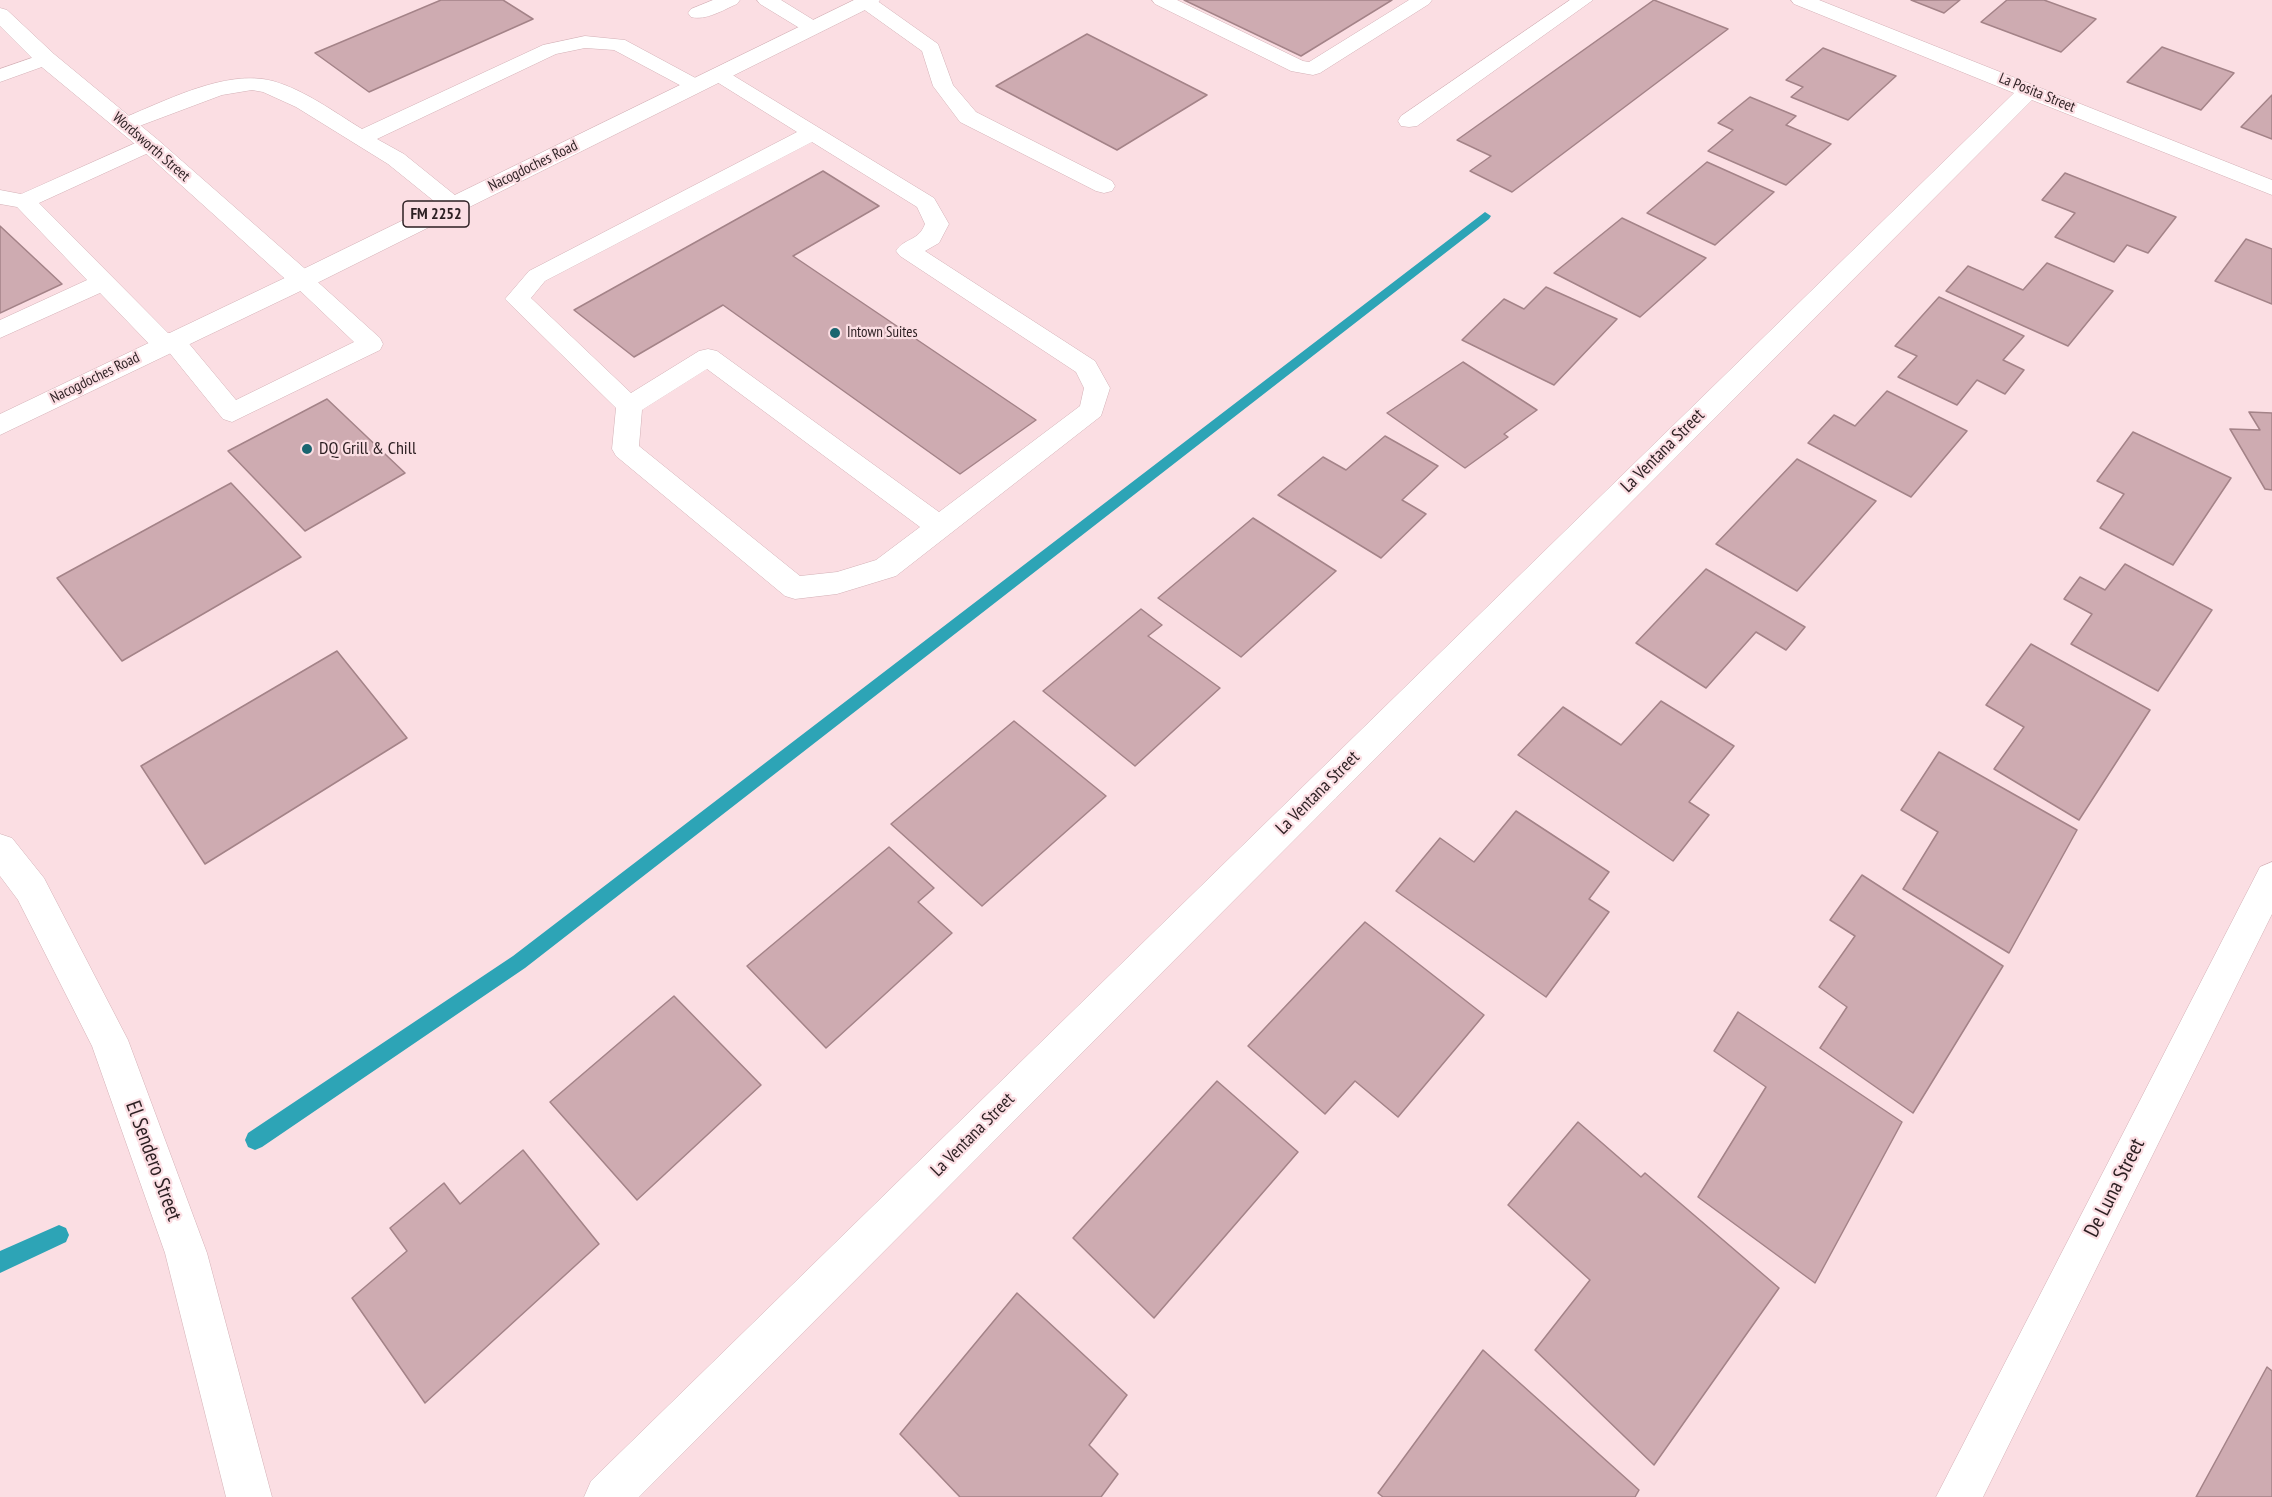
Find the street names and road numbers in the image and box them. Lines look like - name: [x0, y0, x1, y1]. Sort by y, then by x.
- street label: La Posita Street: [1996, 70, 2078, 116]
- street label: Wordsworth Street: [109, 109, 193, 185]
- street label: Nacogdoches Road: [485, 137, 581, 195]
- road number: FM 2252: [403, 201, 469, 227]
- street label: Nacogdoches Road: [47, 349, 143, 407]
- street label: La Ventana Street: [1617, 405, 1709, 497]
- street label: La Ventana Street: [1272, 747, 1364, 839]
- street label: La Ventana Street: [927, 1089, 1019, 1181]
- street label: El Sendero Street: [120, 1098, 186, 1224]
- street label: De Luna Street: [2079, 1135, 2151, 1241]

